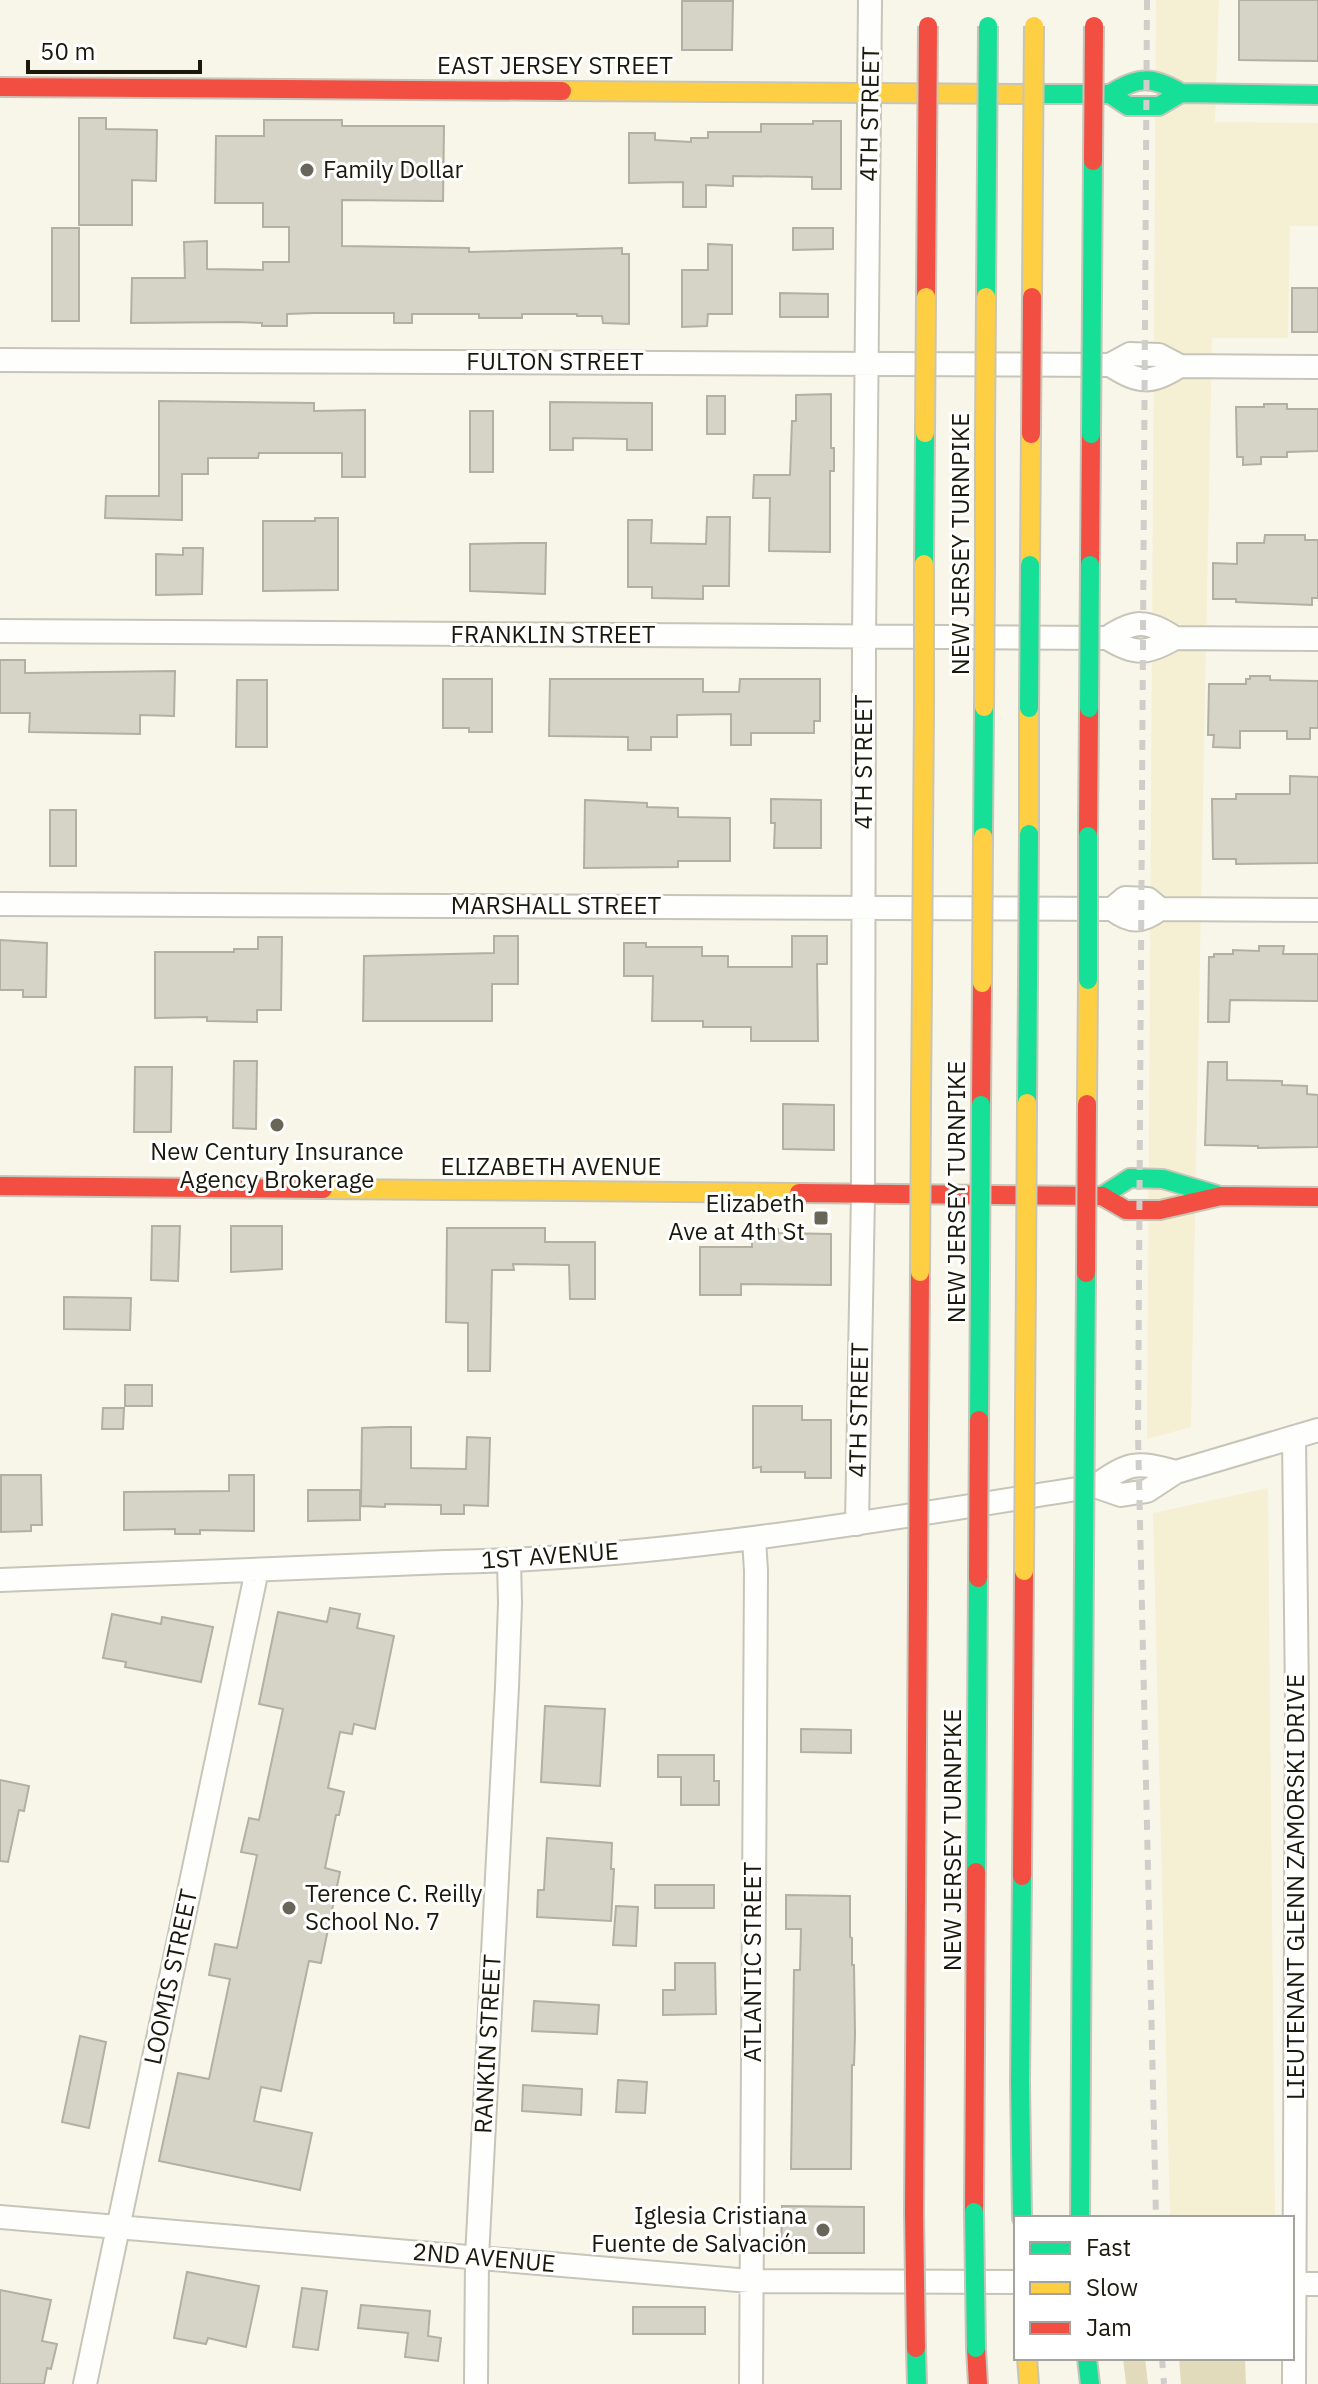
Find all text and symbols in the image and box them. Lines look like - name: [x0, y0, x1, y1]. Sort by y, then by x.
- scale bar: [28, 24, 200, 74]
- text: 50 m: [40, 35, 95, 67]
- street label: 4TH STREET: [852, 46, 886, 182]
- street label: EAST JERSEY STREET: [437, 49, 673, 81]
- place label: Family Dollar: [323, 153, 463, 185]
- marker: Family Dollar: [298, 161, 316, 179]
- street label: FULTON STREET: [466, 345, 644, 377]
- street label: NEW JERSEY TURNPIKE: [944, 413, 976, 675]
- street label: FRANKLIN STREET: [450, 618, 656, 650]
- street label: 4TH STREET: [847, 694, 879, 830]
- street label: MARSHALL STREET: [451, 889, 662, 921]
- street label: NEW JERSEY TURNPIKE: [940, 1061, 972, 1323]
- marker: New Century Insurance Agency Brokerage: [268, 1116, 286, 1134]
- place label: New Century Insurance Agency Brokerage: [150, 1135, 404, 1195]
- street label: ELIZABETH AVENUE: [440, 1150, 662, 1182]
- place label: Elizabeth Ave at 4th St: [668, 1187, 805, 1247]
- marker: Elizabeth Ave at 4th St: [812, 1209, 830, 1227]
- street label: 4TH STREET: [841, 1342, 875, 1478]
- street label: 1ST AVENUE: [480, 1534, 620, 1576]
- street label: LIEUTENANT GLENN ZAMORSKI DRIVE: [1279, 1674, 1311, 2100]
- street label: NEW JERSEY TURNPIKE: [936, 1709, 968, 1971]
- street label: ATLANTIC STREET: [736, 1861, 768, 2062]
- place label: Terence C. Reilly School No. 7: [305, 1877, 483, 1937]
- street label: LOOMIS STREET: [136, 1886, 204, 2067]
- marker: Terence C. Reilly School No. 7: [280, 1899, 298, 1917]
- street label: RANKIN STREET: [466, 1953, 508, 2134]
- place label: Iglesia Cristiana Fuente de Salvación: [591, 2199, 807, 2259]
- legend: [1014, 2216, 1294, 2360]
- marker: Iglesia Cristiana Fuente de Salvación: [814, 2221, 832, 2239]
- text: Fast: [1086, 2231, 1131, 2263]
- street label: 2ND AVENUE: [411, 2235, 557, 2279]
- text: Slow: [1086, 2271, 1138, 2303]
- text: Jam: [1086, 2311, 1132, 2343]

